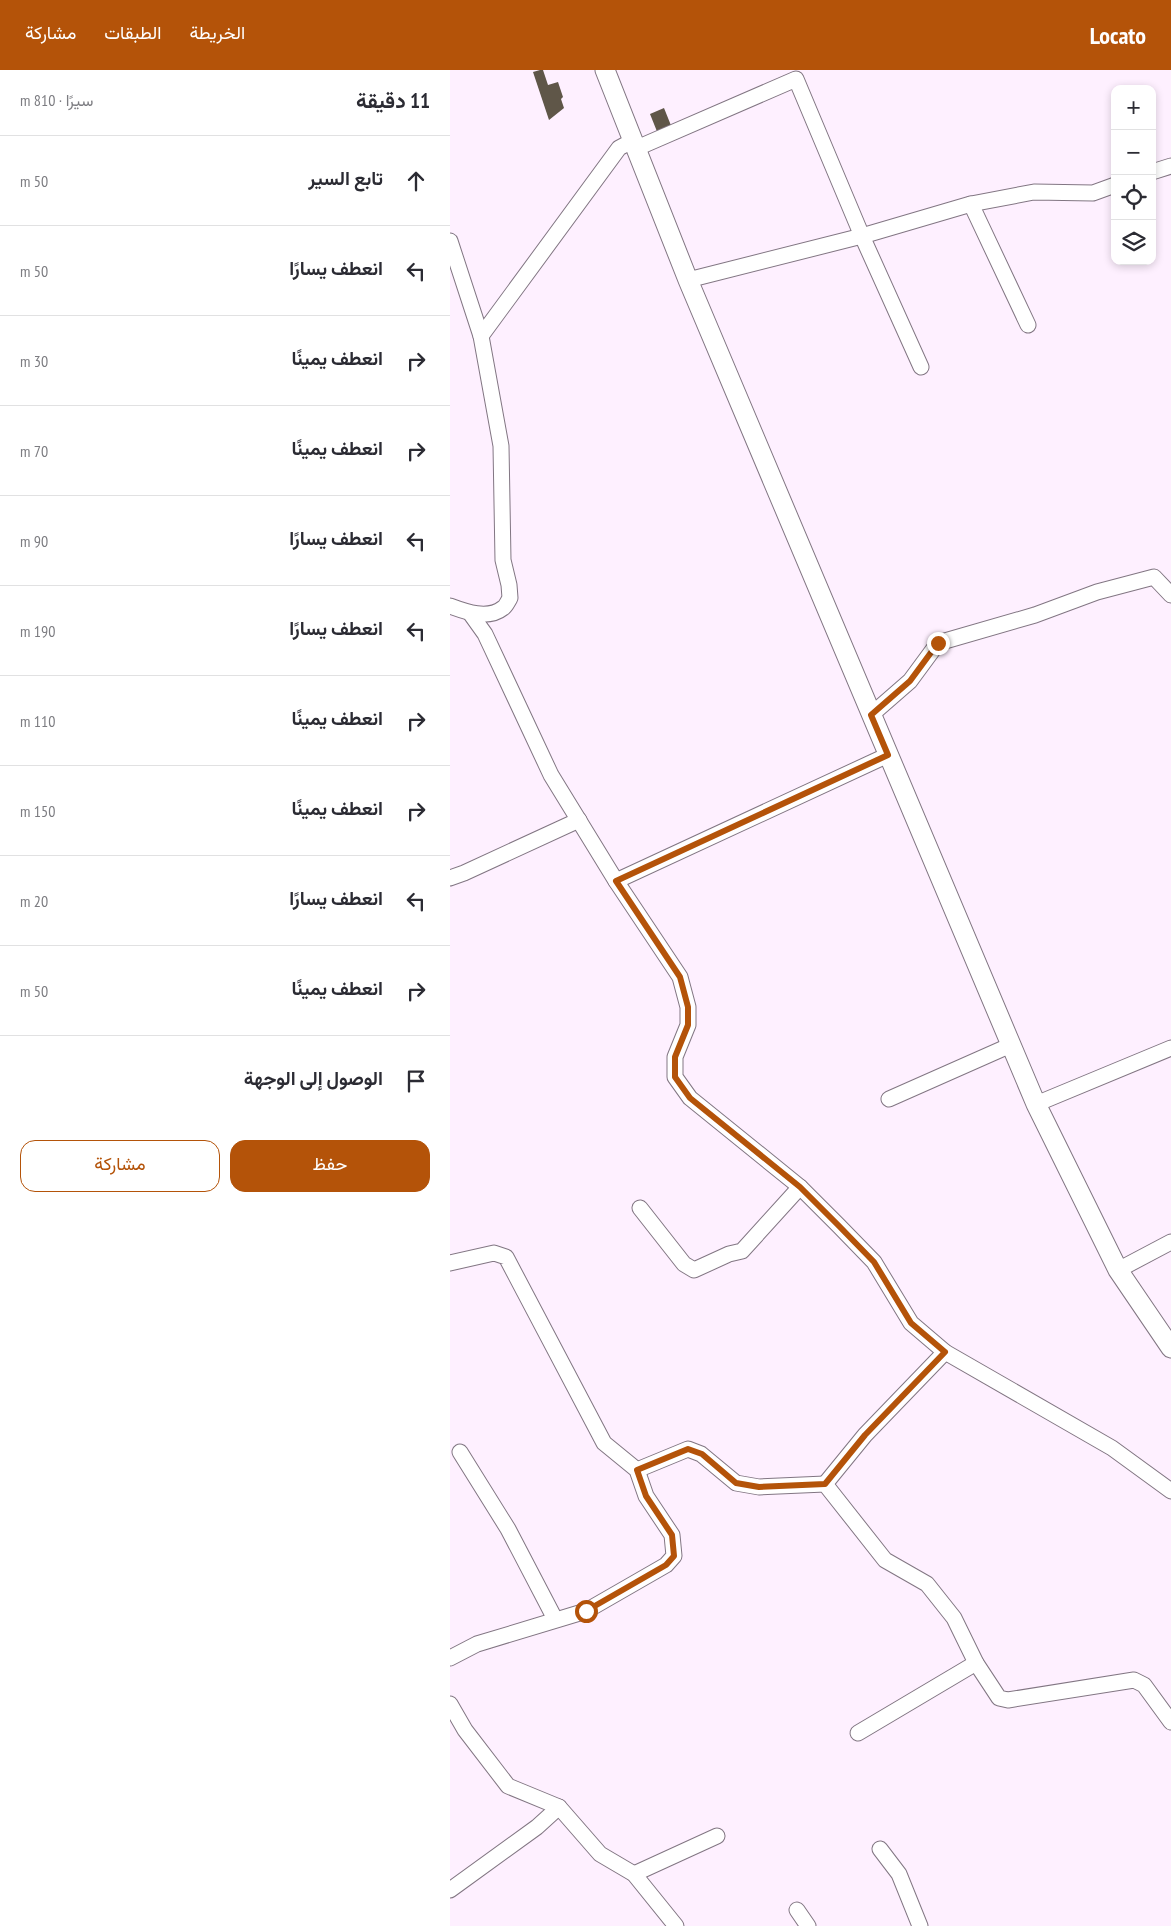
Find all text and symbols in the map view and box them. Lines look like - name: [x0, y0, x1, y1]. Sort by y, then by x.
- text: Locato: [1090, 20, 1146, 51]
- text: مشاركة: [25, 21, 76, 44]
- text: الطبقات: [104, 21, 161, 44]
- text: الخريطة: [189, 21, 245, 44]
- map controls: [1111, 85, 1156, 265]
- button: +: [1111, 85, 1156, 130]
- text: 11 دقيقة: [356, 87, 430, 114]
- text: سيرًا · 810 m: [20, 90, 93, 110]
- button: −: [1111, 130, 1156, 175]
- text: تابع السير: [308, 166, 383, 190]
- icon: ahead: [402, 167, 430, 195]
- text: 50 m: [20, 171, 48, 191]
- button: locate: [1111, 175, 1156, 220]
- button: layers: [1111, 220, 1156, 265]
- text: انعطف يسارًا: [289, 256, 383, 280]
- icon: left: [402, 257, 430, 285]
- text: 50 m: [20, 261, 48, 281]
- text: انعطف يمينًا: [292, 346, 383, 370]
- icon: right: [402, 347, 430, 375]
- text: 30 m: [20, 351, 48, 371]
- text: انعطف يمينًا: [292, 436, 383, 460]
- icon: right: [402, 437, 430, 465]
- text: 70 m: [20, 441, 48, 461]
- text: انعطف يسارًا: [289, 526, 383, 550]
- icon: left: [402, 527, 430, 555]
- text: 90 m: [20, 531, 48, 551]
- text: انعطف يسارًا: [289, 616, 383, 640]
- icon: left: [402, 617, 430, 645]
- text: 190 m: [20, 621, 55, 641]
- route end: [927, 632, 950, 655]
- text: انعطف يمينًا: [292, 706, 383, 730]
- icon: right: [402, 707, 430, 735]
- text: 110 m: [20, 711, 55, 731]
- text: انعطف يمينًا: [292, 796, 383, 820]
- icon: right: [402, 797, 430, 825]
- text: 150 m: [20, 801, 55, 821]
- text: انعطف يسارًا: [289, 886, 383, 910]
- icon: left: [402, 887, 430, 915]
- text: 20 m: [20, 891, 48, 911]
- text: انعطف يمينًا: [292, 976, 383, 1000]
- icon: right: [402, 977, 430, 1005]
- text: 50 m: [20, 981, 48, 1001]
- text: الوصول إلى الوجهة: [244, 1066, 383, 1090]
- icon: arrive: [402, 1067, 430, 1095]
- button: مشاركة: [20, 1140, 220, 1192]
- button: حفظ: [230, 1140, 430, 1192]
- route start: [575, 1600, 598, 1623]

